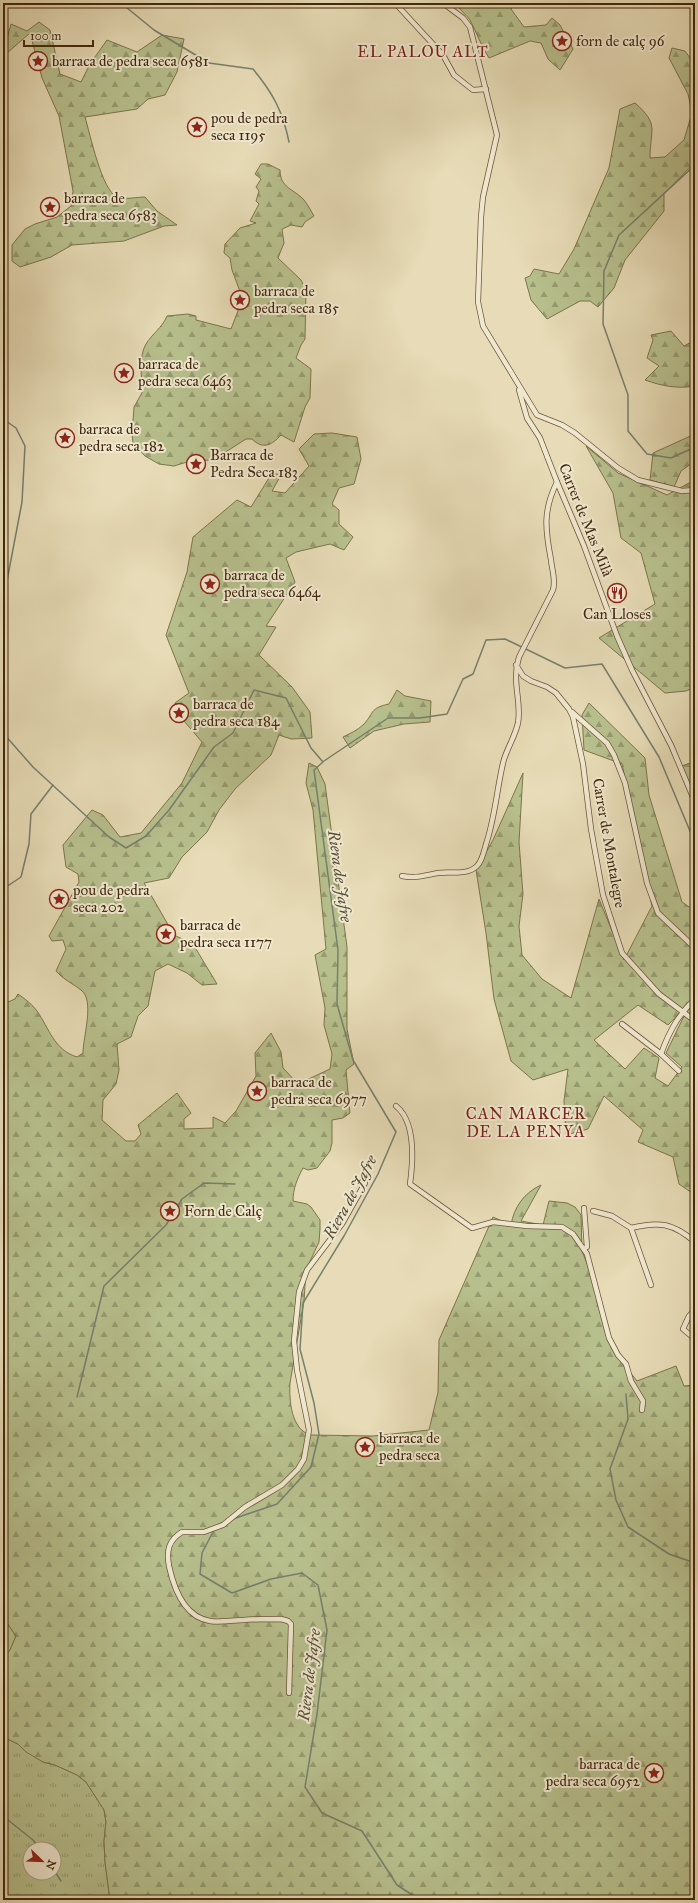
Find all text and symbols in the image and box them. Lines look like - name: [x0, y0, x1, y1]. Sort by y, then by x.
- scale bar: [24, 22, 93, 48]
- text: 100 m: [30, 29, 61, 43]
- place icon: forn de calç 96: [551, 30, 573, 52]
- place label: forn de calç 96: [576, 32, 666, 50]
- district label: EL PALOU ALT: [357, 42, 489, 61]
- place icon: barraca de pedra seca 6581: [27, 50, 49, 72]
- place label: barraca de pedra seca 6581: [52, 52, 209, 70]
- place label: pou de pedra seca 1195: [210, 109, 288, 144]
- place icon: pou de pedra seca 1195: [186, 116, 208, 138]
- place label: barraca de pedra seca 6583: [63, 189, 157, 224]
- place icon: barraca de pedra seca 6583: [39, 196, 61, 218]
- place label: barraca de pedra seca 185: [253, 282, 339, 317]
- place icon: barraca de pedra seca 185: [229, 289, 251, 311]
- place label: barraca de pedra seca 6463: [137, 355, 232, 390]
- place icon: barraca de pedra seca 6463: [113, 362, 135, 384]
- place label: barraca de pedra seca 182: [78, 420, 165, 455]
- place icon: barraca de pedra seca 182: [54, 427, 76, 449]
- place label: Barraca de Pedra Seca 183: [210, 446, 298, 481]
- place icon: Barraca de Pedra Seca 183: [185, 453, 207, 475]
- street label: Carrer de Mas Milà: [555, 461, 617, 580]
- place label: barraca de pedra seca 6464: [223, 566, 321, 601]
- place icon: barraca de pedra seca 6464: [199, 573, 221, 595]
- restaurant icon: Can Lloses: [606, 582, 628, 604]
- place label: Can Lloses: [583, 605, 651, 623]
- place label: barraca de pedra seca 184: [192, 695, 280, 730]
- place icon: barraca de pedra seca 184: [168, 702, 190, 724]
- street label: Carrer de Montalegre: [589, 777, 629, 909]
- water label: Riera de Jafre: [324, 828, 356, 924]
- place label: pou de pedra seca 202: [72, 881, 150, 916]
- place icon: pou de pedra seca 202: [48, 888, 70, 910]
- place label: barraca de pedra seca 1177: [179, 916, 272, 951]
- place icon: barraca de pedra seca 1177: [155, 923, 177, 945]
- place label: barraca de pedra seca 6977: [270, 1073, 367, 1108]
- place icon: barraca de pedra seca 6977: [246, 1080, 268, 1102]
- district label: CAN MARCER DE LA PENYA: [466, 1104, 586, 1141]
- water label: Riera de Jafre: [319, 1151, 381, 1243]
- place icon: Forn de Calç: [159, 1200, 181, 1222]
- place label: Forn de Calç: [184, 1202, 262, 1220]
- place label: barraca de pedra seca: [378, 1429, 441, 1464]
- place icon: barraca de pedra seca: [354, 1436, 376, 1458]
- water label: Riera de Jafre: [294, 1627, 324, 1723]
- place label: barraca de pedra seca 6952: [545, 1755, 641, 1790]
- place icon: barraca de pedra seca 6952: [643, 1762, 665, 1784]
- north arrow: [22, 1841, 62, 1881]
- text: N: [43, 1858, 59, 1872]

